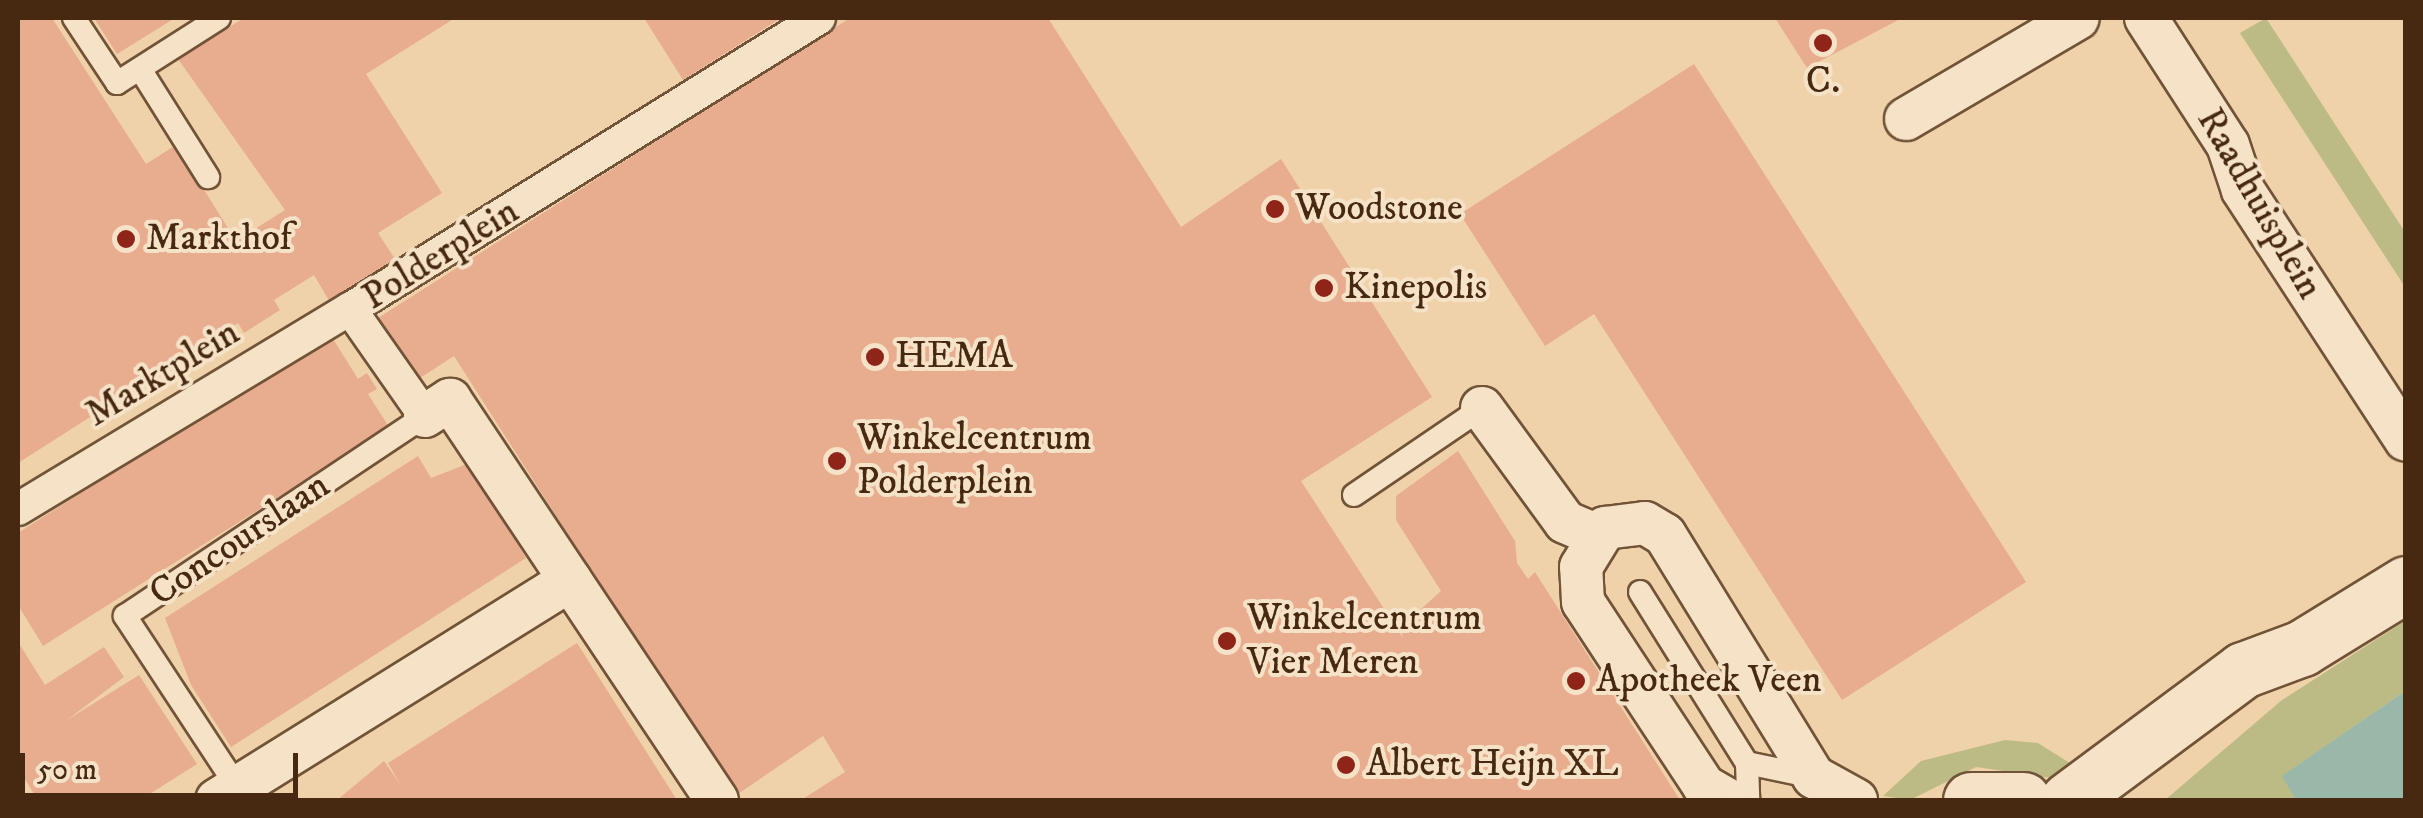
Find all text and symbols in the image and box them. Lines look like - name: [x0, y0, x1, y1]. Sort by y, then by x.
- marker: C.: [1812, 32, 1834, 54]
- place label: C.: [1806, 59, 1840, 105]
- street label: Raadhuisplein: [2186, 101, 2332, 307]
- place label: Woodstone: [1295, 186, 1463, 232]
- street label: Polderplein: [355, 189, 527, 321]
- marker: Woodstone: [1264, 198, 1286, 220]
- place label: Markthof: [146, 216, 292, 262]
- marker: Markthof: [115, 228, 137, 250]
- place label: Kinepolis: [1344, 265, 1487, 311]
- marker: Kinepolis: [1313, 277, 1335, 299]
- street label: Marktplein: [78, 310, 248, 438]
- place label: HEMA: [895, 334, 1013, 380]
- marker: HEMA: [864, 346, 886, 368]
- place label: Winkelcentrum Polderplein: [857, 416, 1092, 506]
- marker: Winkelcentrum Polderplein: [826, 450, 848, 472]
- street label: Concourslaan: [141, 463, 339, 617]
- place label: Winkelcentrum Vier Meren: [1247, 596, 1482, 686]
- marker: Winkelcentrum Vier Meren: [1216, 630, 1238, 652]
- place label: Apotheek Veen: [1596, 658, 1822, 704]
- marker: Apotheek Veen: [1565, 670, 1587, 692]
- scale bar: [25, 733, 302, 795]
- place label: Albert Heijn XL: [1366, 742, 1619, 788]
- text: 50 m: [37, 752, 97, 789]
- marker: Albert Heijn XL: [1335, 754, 1357, 776]

